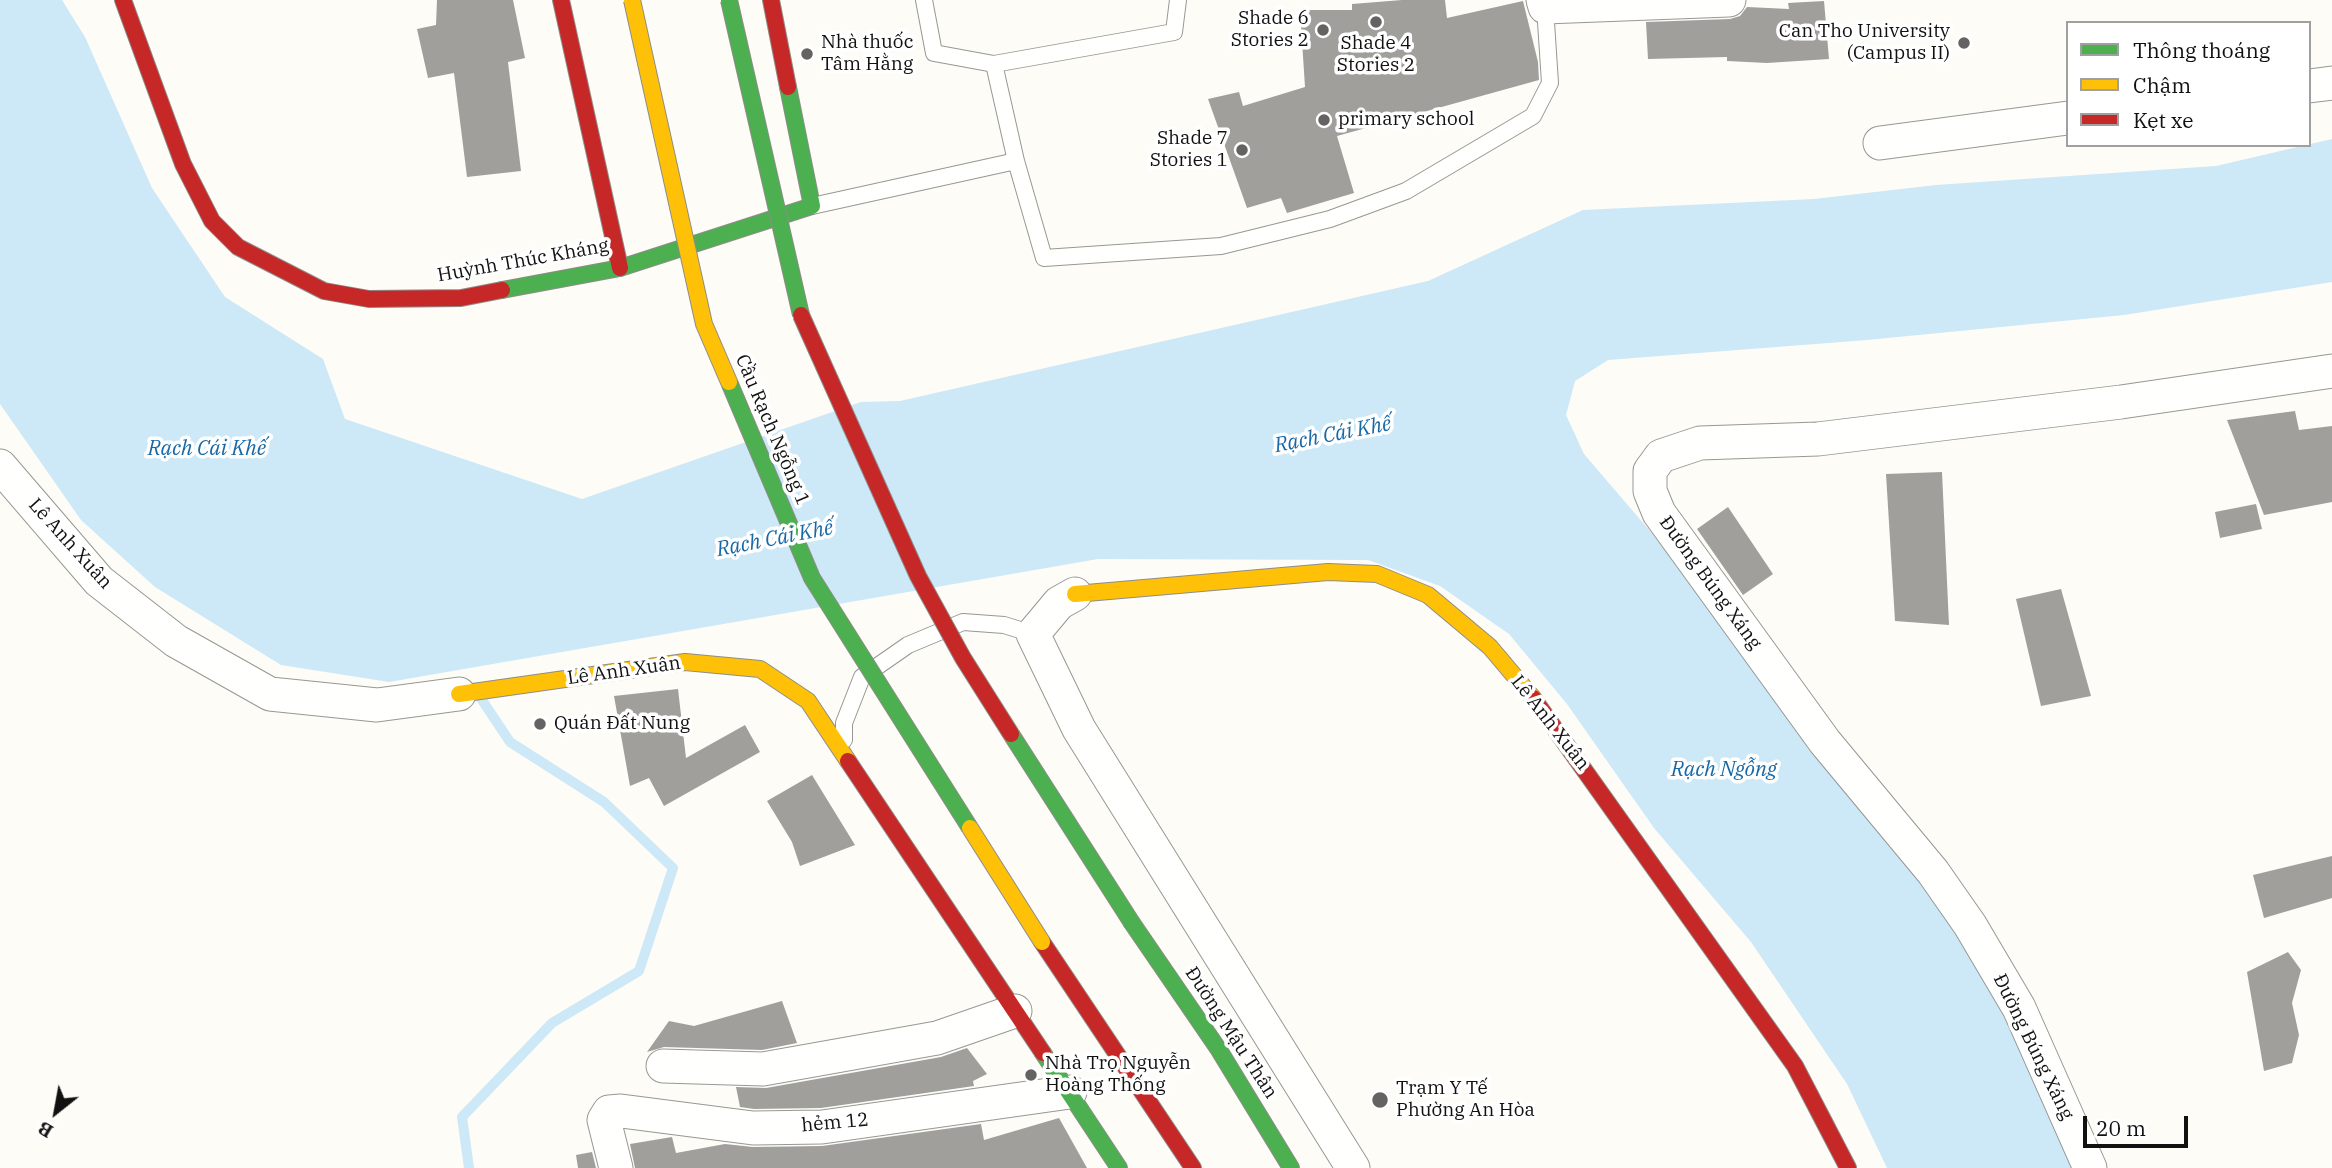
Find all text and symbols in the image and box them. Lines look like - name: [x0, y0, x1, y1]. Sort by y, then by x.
- place label: Shade 6 Stories 2: [1231, 8, 1309, 52]
- marker: Shade 4 Stories 2: [1368, 14, 1384, 30]
- place label: Can Tho University (Campus II): [1779, 21, 1950, 65]
- legend: [2066, 21, 2311, 147]
- marker: Shade 6 Stories 2: [1315, 22, 1331, 38]
- place label: Nhà thuốc Tâm Hằng: [821, 32, 913, 76]
- place label: Shade 4 Stories 2: [1337, 33, 1415, 77]
- marker: Can Tho University (Campus II): [1956, 35, 1972, 51]
- text: Thông thoáng: [2133, 36, 2270, 64]
- marker: Nhà thuốc Tâm Hằng: [799, 46, 815, 62]
- text: Chậm: [2133, 71, 2191, 99]
- text: Kẹt xe: [2133, 106, 2194, 134]
- place label: primary school: [1338, 109, 1474, 131]
- marker: primary school: [1316, 112, 1332, 128]
- place label: Shade 7 Stories 1: [1150, 128, 1228, 172]
- marker: Shade 7 Stories 1: [1234, 142, 1250, 158]
- street label: Huỳnh Thúc Kháng: [436, 235, 610, 287]
- street label: Cầu Rạch Ngỗng 1: [730, 351, 814, 509]
- water label: Rạch Cái Khế: [1273, 411, 1393, 459]
- water label: Rạch Cái Khế: [148, 436, 266, 462]
- street label: Lê Anh Xuân: [23, 494, 117, 594]
- street label: Đường Búng Xáng: [1654, 512, 1766, 654]
- water label: Rạch Cái Khế: [715, 515, 835, 563]
- street label: Lê Anh Xuân: [566, 652, 682, 690]
- street label: Lê Anh Xuân: [1506, 671, 1594, 775]
- place label: Quán Đất Nung: [554, 713, 690, 735]
- marker: Quán Đất Nung: [532, 716, 548, 732]
- water label: Rạch Ngỗng: [1671, 757, 1777, 783]
- street label: Đường Mậu Thân: [1180, 963, 1282, 1103]
- street label: Đường Búng Xáng: [1988, 970, 2078, 1124]
- place label: Nhà Trọ Nguyễn Hoàng Thống: [1045, 1053, 1191, 1097]
- marker: Nhà Trọ Nguyễn Hoàng Thống: [1023, 1067, 1039, 1083]
- north arrow: [21, 1077, 91, 1147]
- place label: Trạm Y Tế Phường An Hòa: [1396, 1078, 1535, 1122]
- marker: Trạm Y Tế Phường An Hòa: [1370, 1090, 1390, 1110]
- scale bar: [2087, 1102, 2192, 1146]
- street label: hẻm 12: [800, 1109, 870, 1137]
- text: 20 m: [2096, 1114, 2146, 1142]
- text: B: [33, 1116, 57, 1144]

